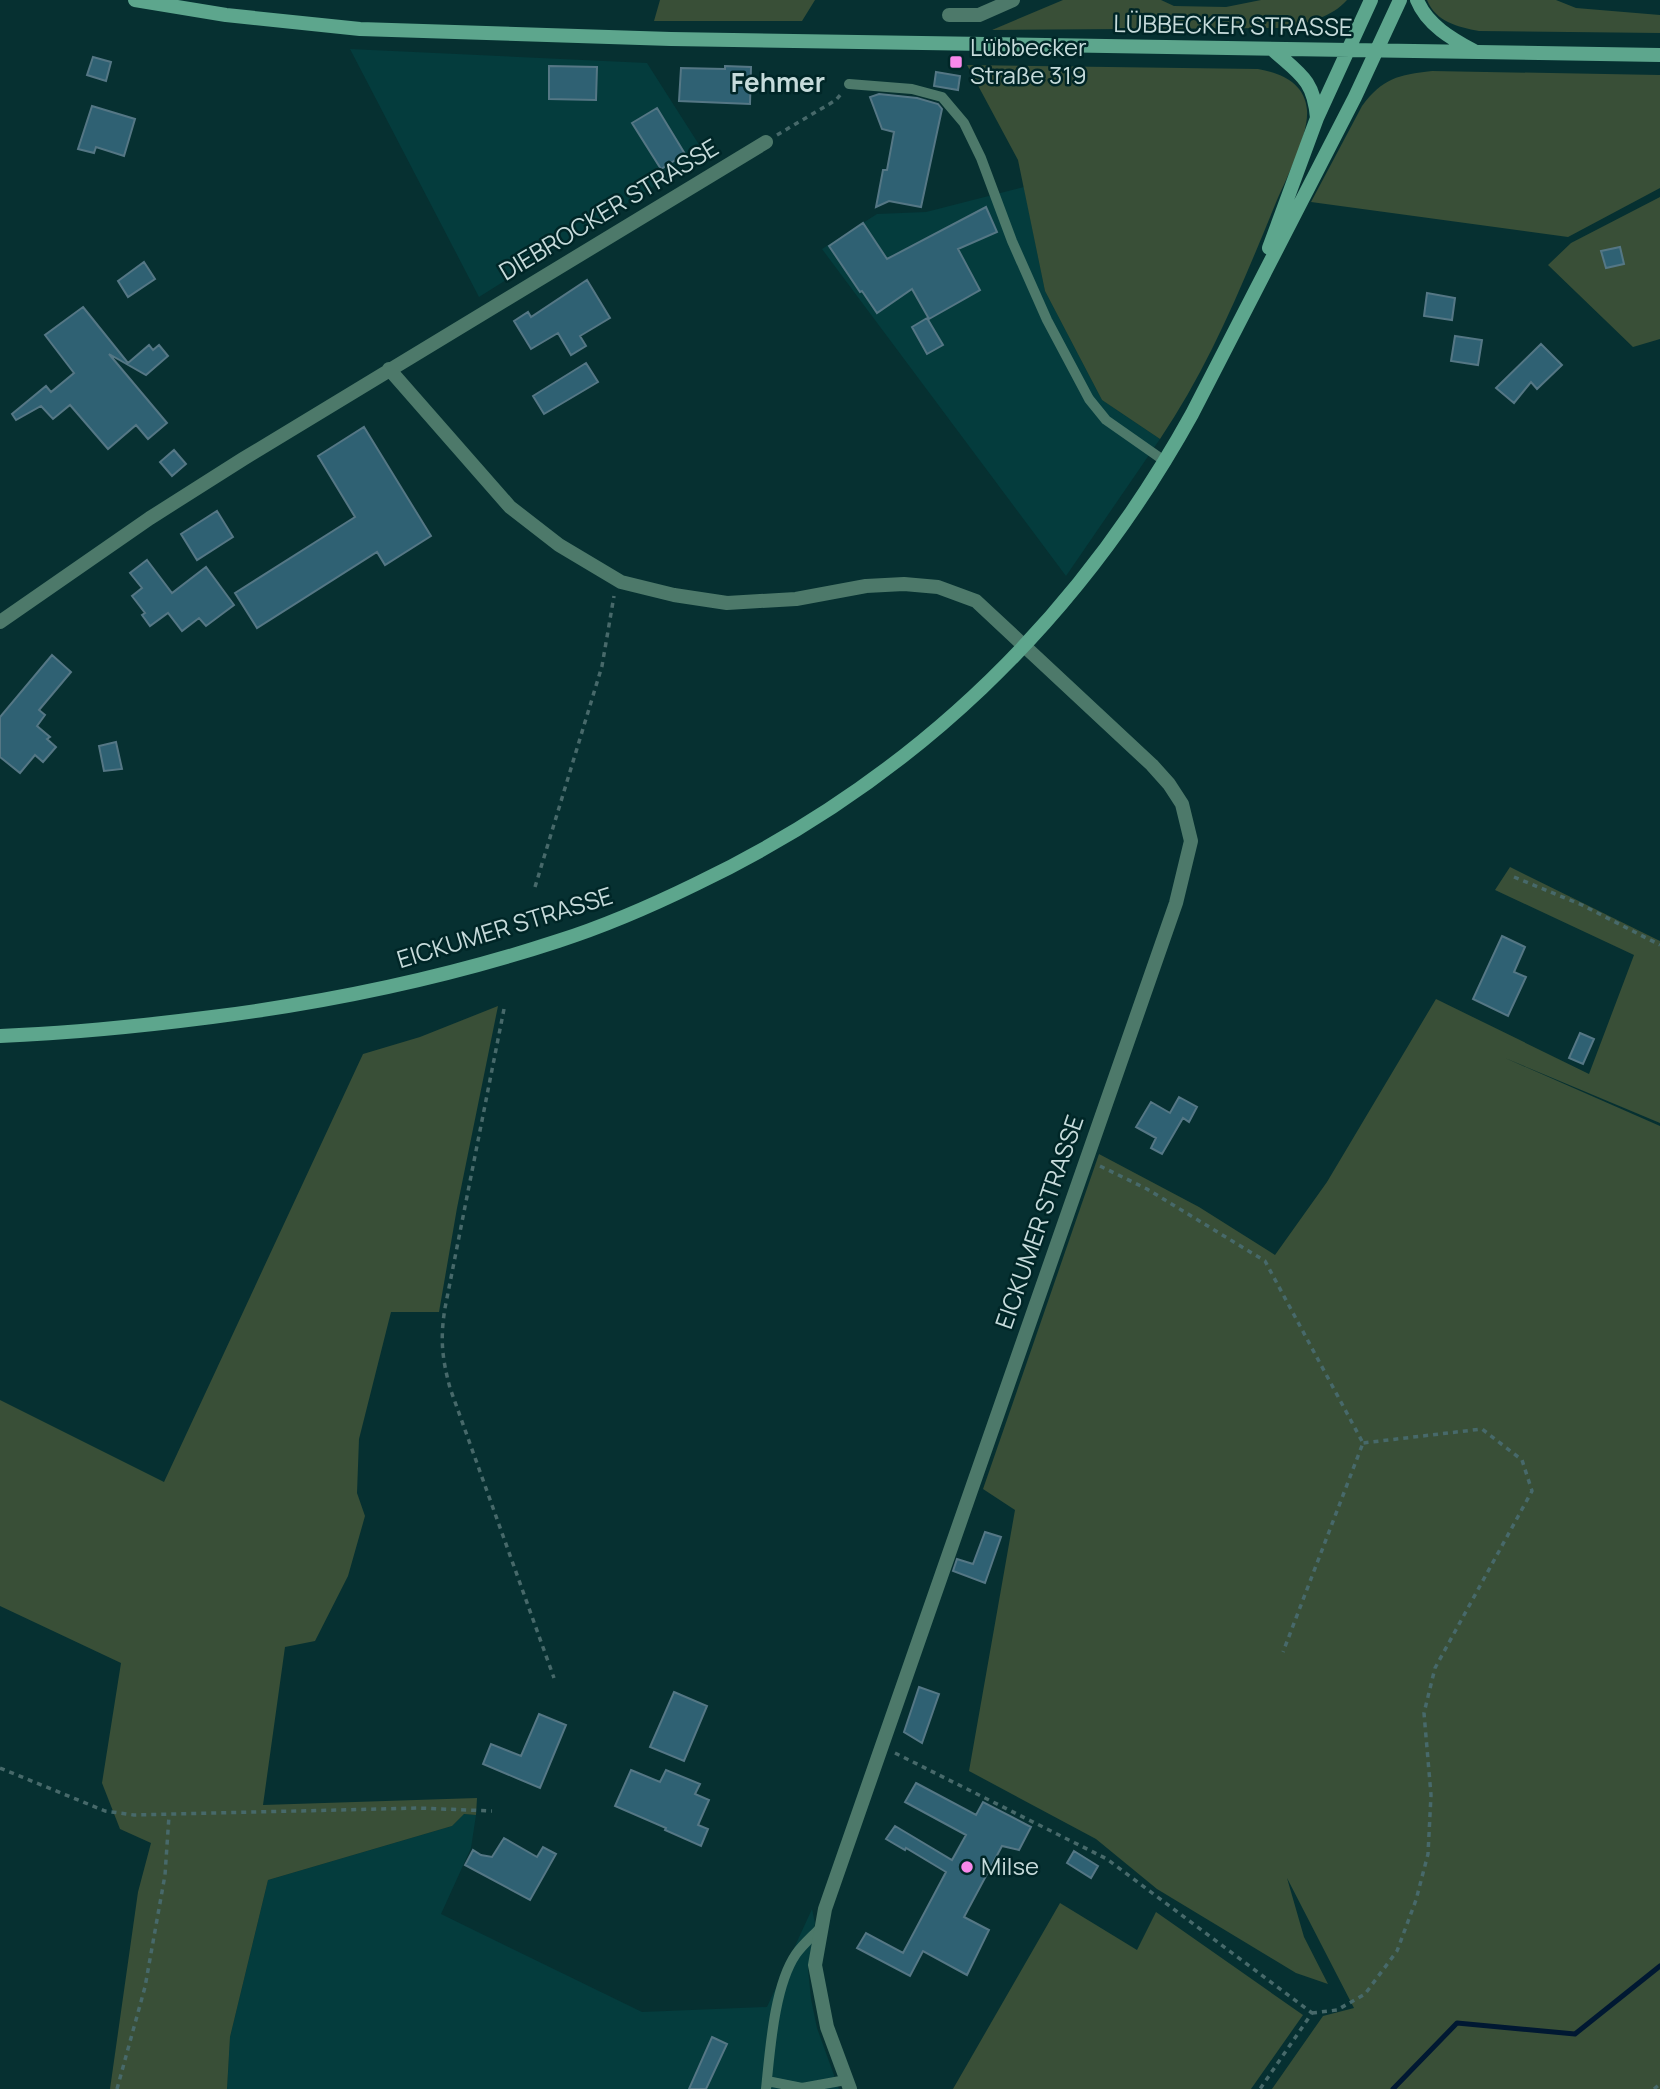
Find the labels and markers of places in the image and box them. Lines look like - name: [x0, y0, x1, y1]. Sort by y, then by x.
- place label: Lübbecker Straße 319: [970, 30, 1087, 91]
- marker: Lübbecker Straße 319: [948, 54, 964, 70]
- place label: Milse: [981, 1849, 1039, 1882]
- marker: Milse: [959, 1859, 975, 1875]

